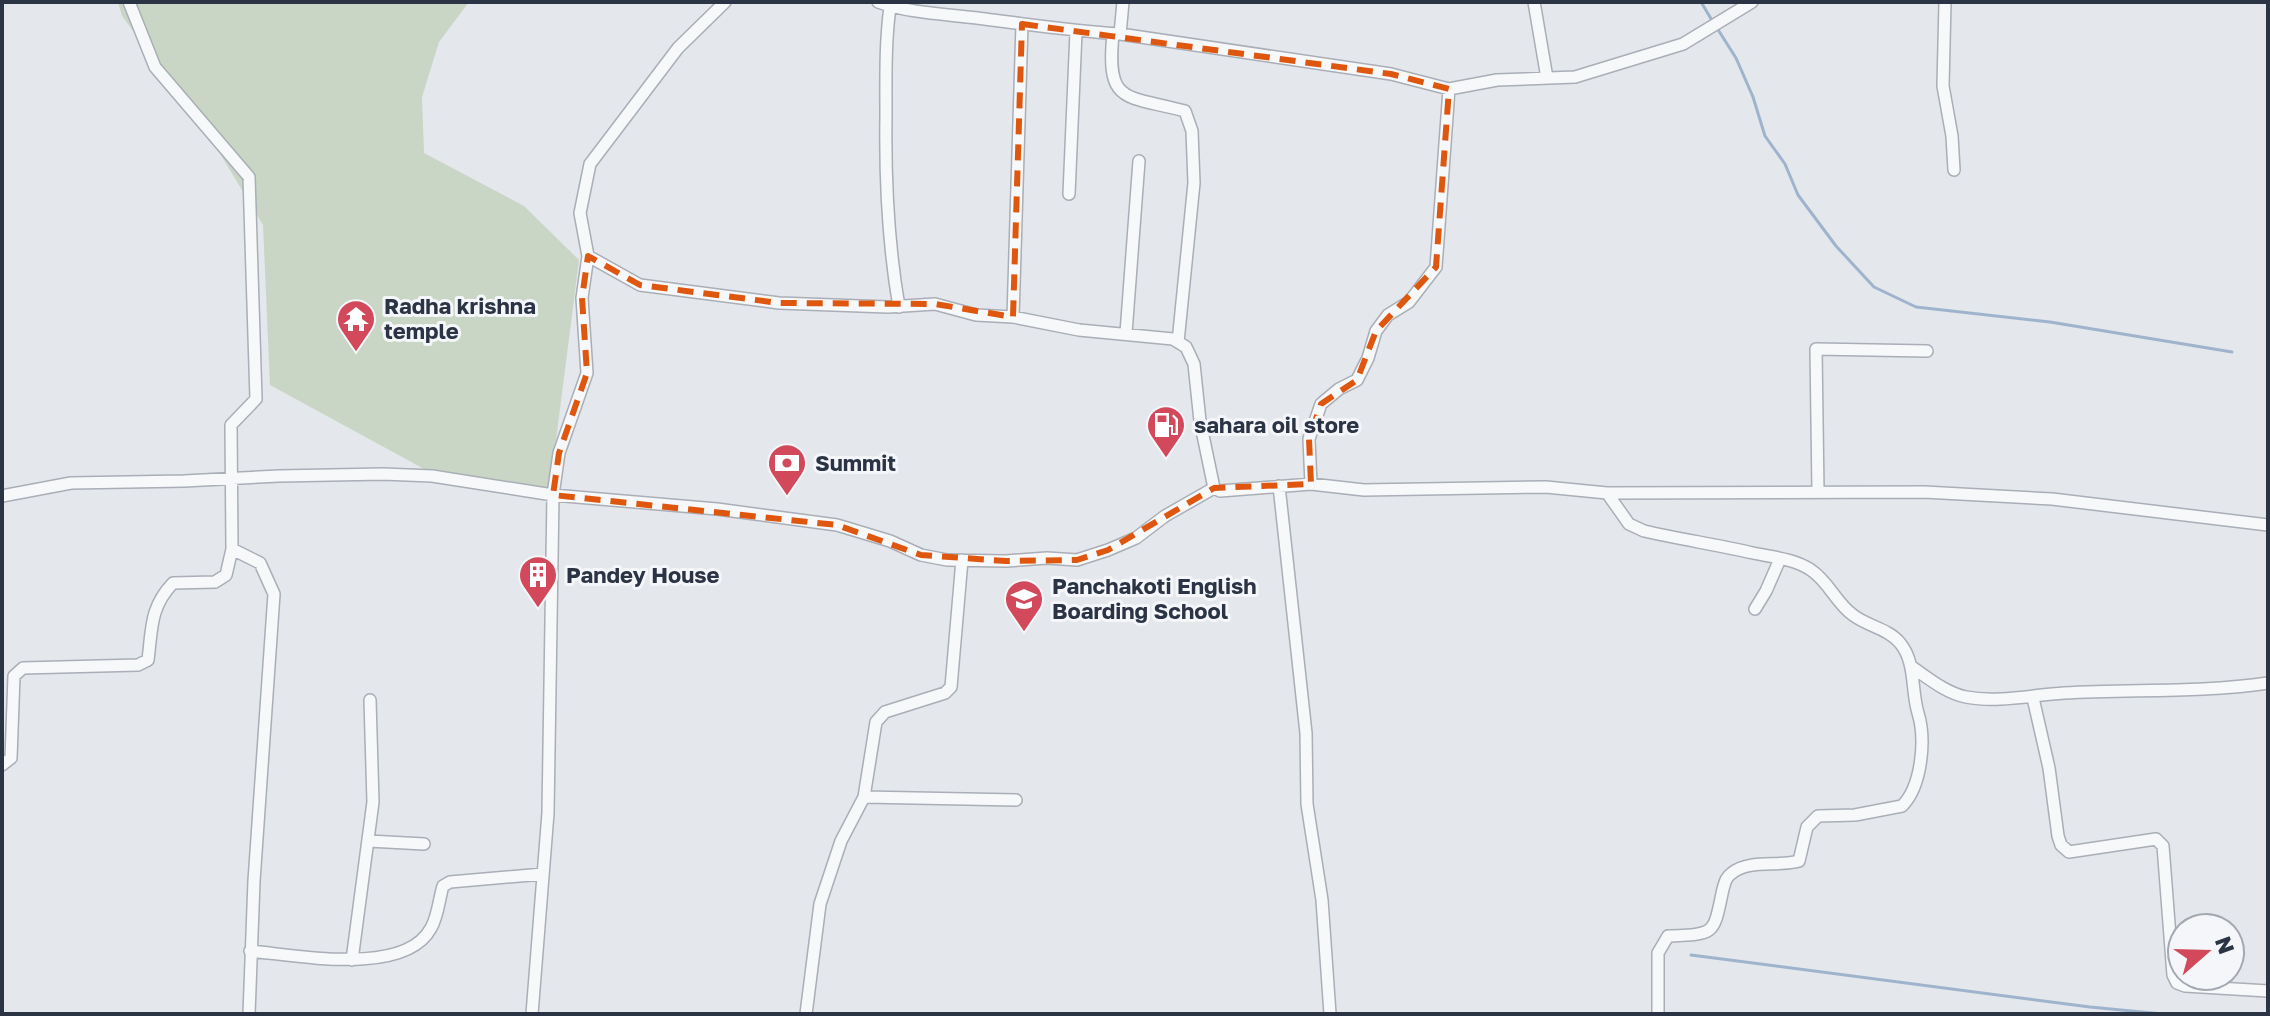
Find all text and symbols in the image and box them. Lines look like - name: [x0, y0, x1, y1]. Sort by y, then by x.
- place label: Radha krishna temple: [384, 292, 536, 344]
- temple icon: Radha krishna temple: [335, 298, 377, 353]
- fuel station icon: sahara oil store: [1145, 404, 1187, 459]
- place label: sahara oil store: [1194, 411, 1359, 438]
- bank icon: Summit: [766, 442, 808, 497]
- place label: Summit: [815, 449, 896, 476]
- building icon: Pandey House: [517, 554, 559, 609]
- place label: Pandey House: [566, 561, 720, 588]
- place label: Panchakoti English Boarding School: [1052, 572, 1257, 624]
- school or university icon: Panchakoti English Boarding School: [1003, 578, 1045, 633]
- north arrow: [2166, 912, 2246, 992]
- text: N: [2210, 933, 2241, 957]

